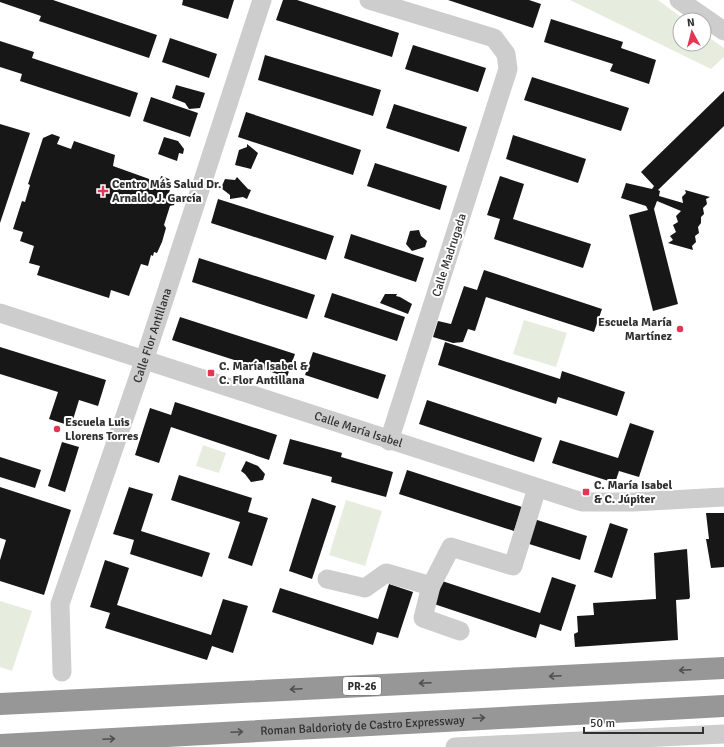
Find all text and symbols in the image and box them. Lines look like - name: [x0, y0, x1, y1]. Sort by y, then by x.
- north arrow: [672, 12, 712, 52]
- text: N: [686, 16, 695, 29]
- place label: Centro Más Salud Dr. Arnaldo J. García: [112, 177, 221, 206]
- marker: Centro Más Salud Dr. Arnaldo J. García: [97, 185, 109, 197]
- street label: Calle Madrugada: [429, 212, 470, 299]
- street label: Calle Flor Antillana: [130, 286, 175, 385]
- place label: Escuela María Martínez: [598, 315, 673, 344]
- marker: Escuela María Martínez: [675, 324, 685, 334]
- place label: C. María Isabel & C. Flor Antillana: [219, 359, 308, 388]
- marker: C. María Isabel & C. Flor Antillana: [206, 368, 216, 378]
- street label: Calle María Isabel: [312, 409, 405, 451]
- place label: Escuela Luis Llorens Torres: [65, 415, 139, 444]
- marker: Escuela Luis Llorens Torres: [52, 424, 62, 434]
- place label: C. María Isabel & C. Júpiter: [594, 478, 673, 507]
- marker: C. María Isabel & C. Júpiter: [581, 487, 591, 497]
- one-way arrow: [679, 666, 692, 673]
- one-way arrow: [549, 673, 562, 680]
- road number: PR-26: [343, 677, 381, 695]
- one-way arrow: [419, 679, 432, 686]
- one-way arrow: [290, 686, 303, 693]
- scale bar: [584, 709, 703, 735]
- street label: Roman Baldorioty de Castro Expressway: [260, 713, 465, 739]
- one-way arrow: [472, 715, 485, 722]
- text: 50 m: [590, 716, 615, 731]
- one-way arrow: [230, 728, 243, 736]
- one-way arrow: [102, 736, 115, 743]

